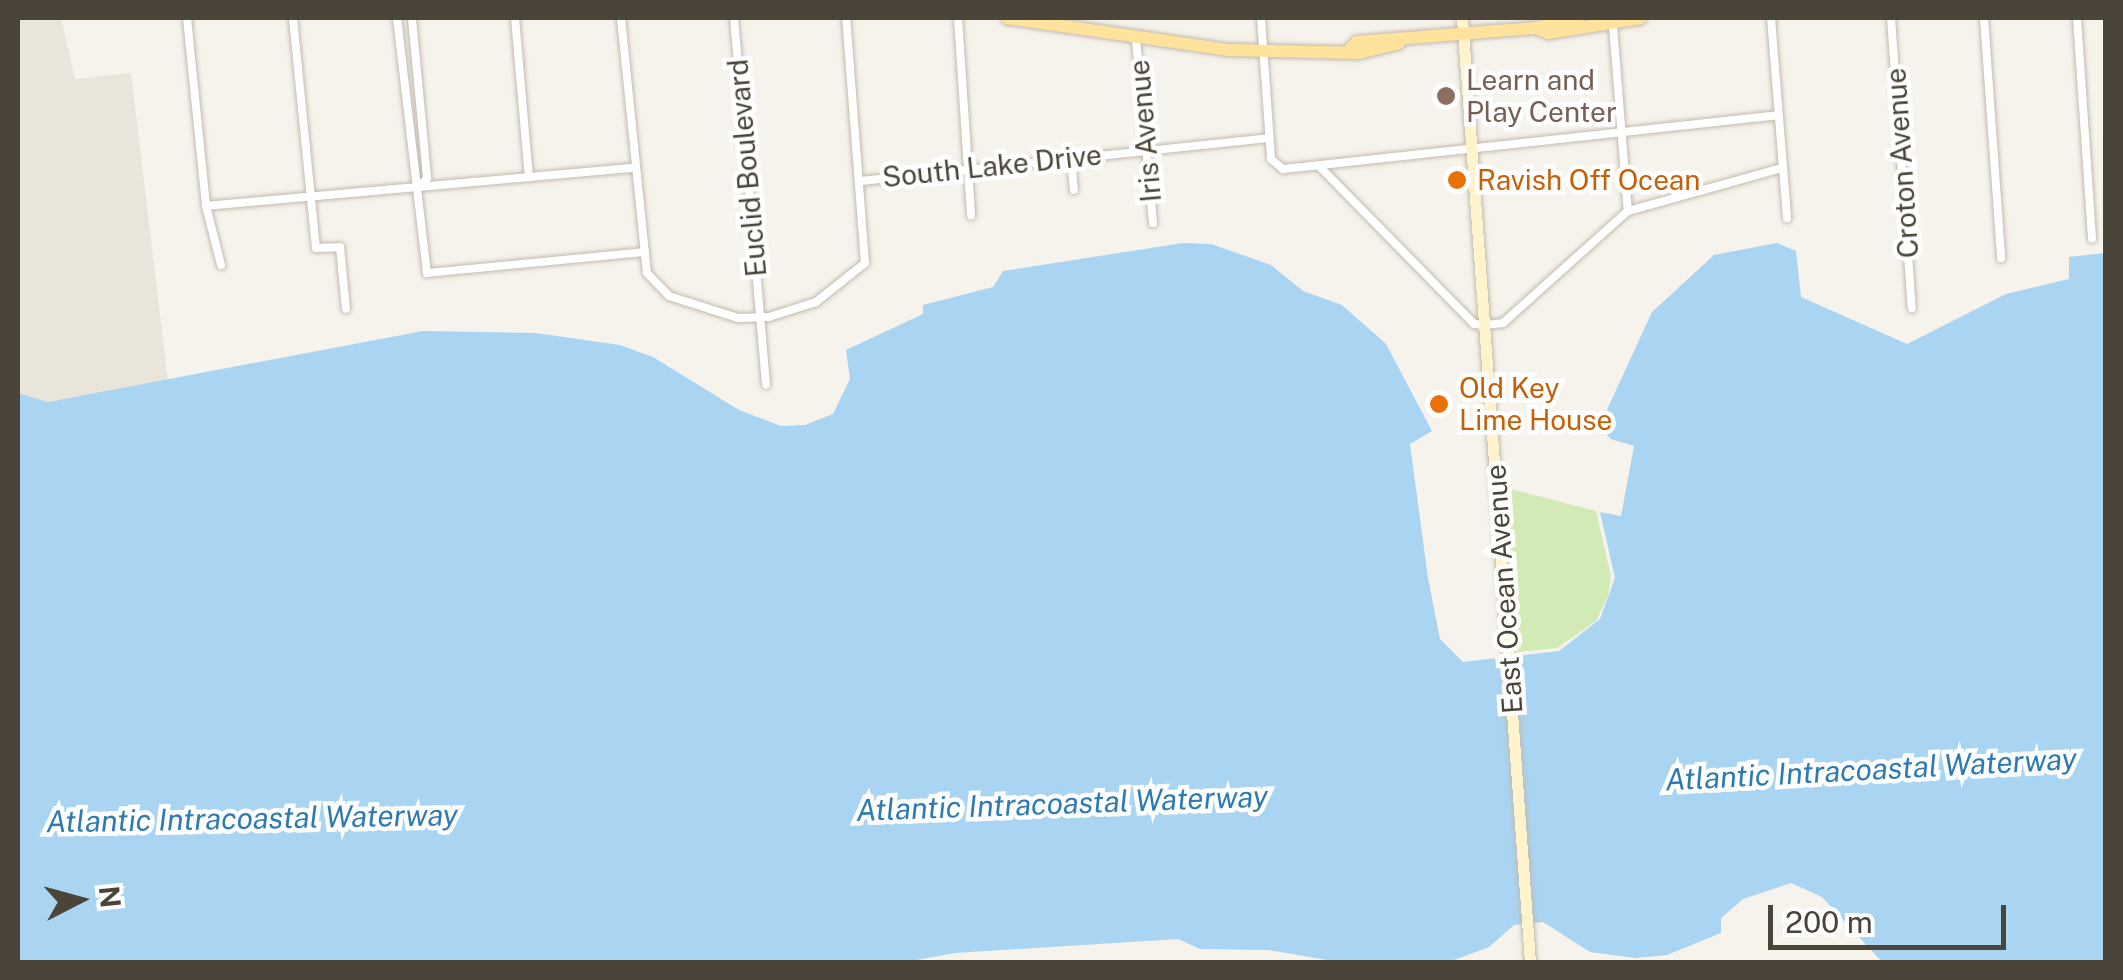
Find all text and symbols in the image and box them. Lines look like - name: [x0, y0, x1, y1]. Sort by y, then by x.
- street label: Euclid Boulevard: [721, 58, 773, 278]
- street label: Iris Avenue: [1122, 58, 1168, 204]
- place label: Learn and Play Center: [1466, 63, 1617, 129]
- street label: Croton Avenue: [1879, 67, 1925, 259]
- marker: Learn and Play Center: [1435, 85, 1457, 107]
- street label: South Lake Drive: [881, 138, 1103, 194]
- place label: Ravish Off Ocean: [1477, 163, 1700, 197]
- marker: Ravish Off Ocean: [1446, 169, 1468, 191]
- place label: Old Key Lime House: [1459, 371, 1612, 437]
- marker: Old Key Lime House: [1428, 393, 1450, 415]
- street label: East Ocean Avenue: [1479, 463, 1529, 715]
- water label: Atlantic Intracoastal Waterway: [1664, 740, 2078, 798]
- water label: Atlantic Intracoastal Waterway: [855, 778, 1269, 828]
- water label: Atlantic Intracoastal Waterway: [45, 796, 459, 840]
- north arrow: [30, 850, 130, 950]
- text: N: [93, 884, 128, 909]
- scale bar: [1773, 885, 2010, 947]
- text: 200 m: [1785, 904, 1873, 940]

